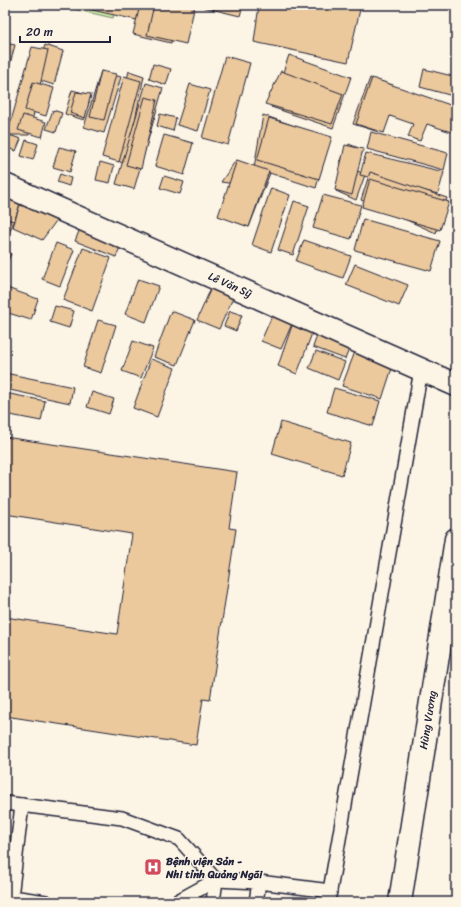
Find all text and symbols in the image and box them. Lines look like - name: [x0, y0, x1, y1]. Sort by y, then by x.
- scale bar: [20, 18, 110, 44]
- text: 20 m: [26, 21, 53, 43]
- street label: Lê Văn Sỹ: [205, 267, 255, 303]
- street label: Hùng Vương: [414, 689, 442, 751]
- place label: Bệnh viện Sản - Nhi tỉnh Quảng Ngãi: [165, 852, 263, 884]
- hospital icon: Bệnh viện Sản - Nhi tỉnh Quảng Ngãi: [143, 857, 163, 877]

